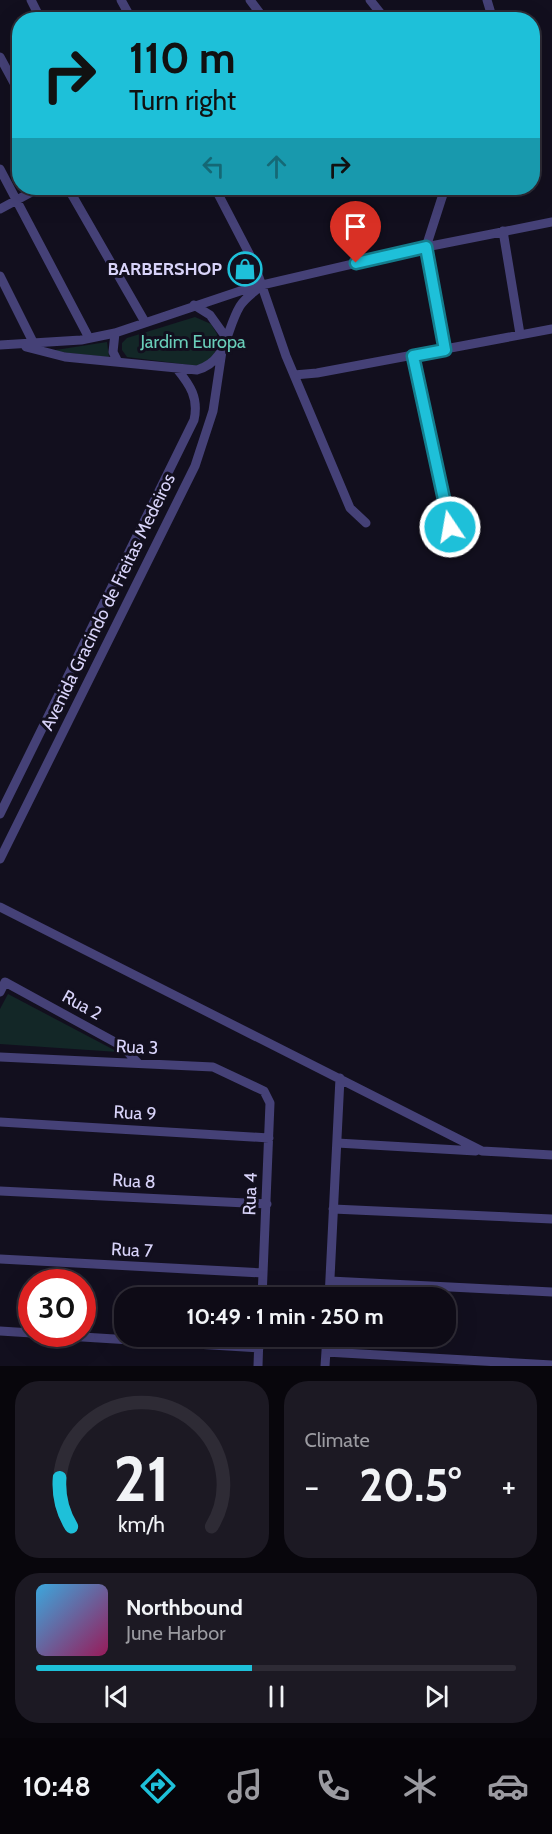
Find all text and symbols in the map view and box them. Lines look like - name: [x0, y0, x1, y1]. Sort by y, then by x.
- text: 110 m: [129, 32, 236, 84]
- icon: right: [30, 36, 108, 114]
- text: Turn right: [129, 84, 236, 117]
- icon: left: [197, 150, 230, 183]
- icon: ahead: [260, 150, 293, 183]
- icon: right: [323, 150, 356, 183]
- pin: [330, 201, 381, 263]
- icon: arrive: [339, 210, 372, 243]
- shop icon: BARBERSHOP: [227, 251, 263, 287]
- place label: BARBERSHOP: [107, 258, 222, 280]
- park label: Jardim Europa: [139, 331, 246, 353]
- street label: Avenida Gracindo de Freitas Medeiros: [36, 470, 180, 734]
- position arrow: [418, 495, 482, 559]
- street label: Rua 2: [58, 985, 106, 1025]
- street label: Rua 3: [115, 1035, 159, 1059]
- street label: Rua 9: [113, 1101, 157, 1125]
- street label: Rua 8: [112, 1169, 156, 1193]
- street label: Rua 4: [238, 1172, 262, 1216]
- street label: Rua 7: [111, 1238, 153, 1262]
- speed limit sign: 30: [18, 1269, 96, 1347]
- text: 10:49 · 1 min · 250 m: [186, 1303, 384, 1330]
- text: Climate: [305, 1428, 370, 1452]
- text: 21: [114, 1441, 170, 1517]
- text: 20.5°: [359, 1458, 461, 1512]
- text: −: [305, 1466, 319, 1506]
- text: +: [501, 1466, 516, 1506]
- text: km/h: [118, 1511, 165, 1537]
- text: Northbound: [126, 1594, 243, 1621]
- text: June Harbor: [126, 1621, 226, 1645]
- icon: previous: [100, 1680, 133, 1713]
- icon: pause: [260, 1680, 293, 1713]
- icon: next: [420, 1680, 453, 1713]
- icon: directions: [137, 1765, 179, 1807]
- icon: music: [224, 1765, 266, 1807]
- icon: phone: [312, 1765, 354, 1807]
- icon: climate: [399, 1765, 441, 1807]
- icon: car: [487, 1765, 529, 1807]
- text: 10:48: [23, 1770, 91, 1803]

